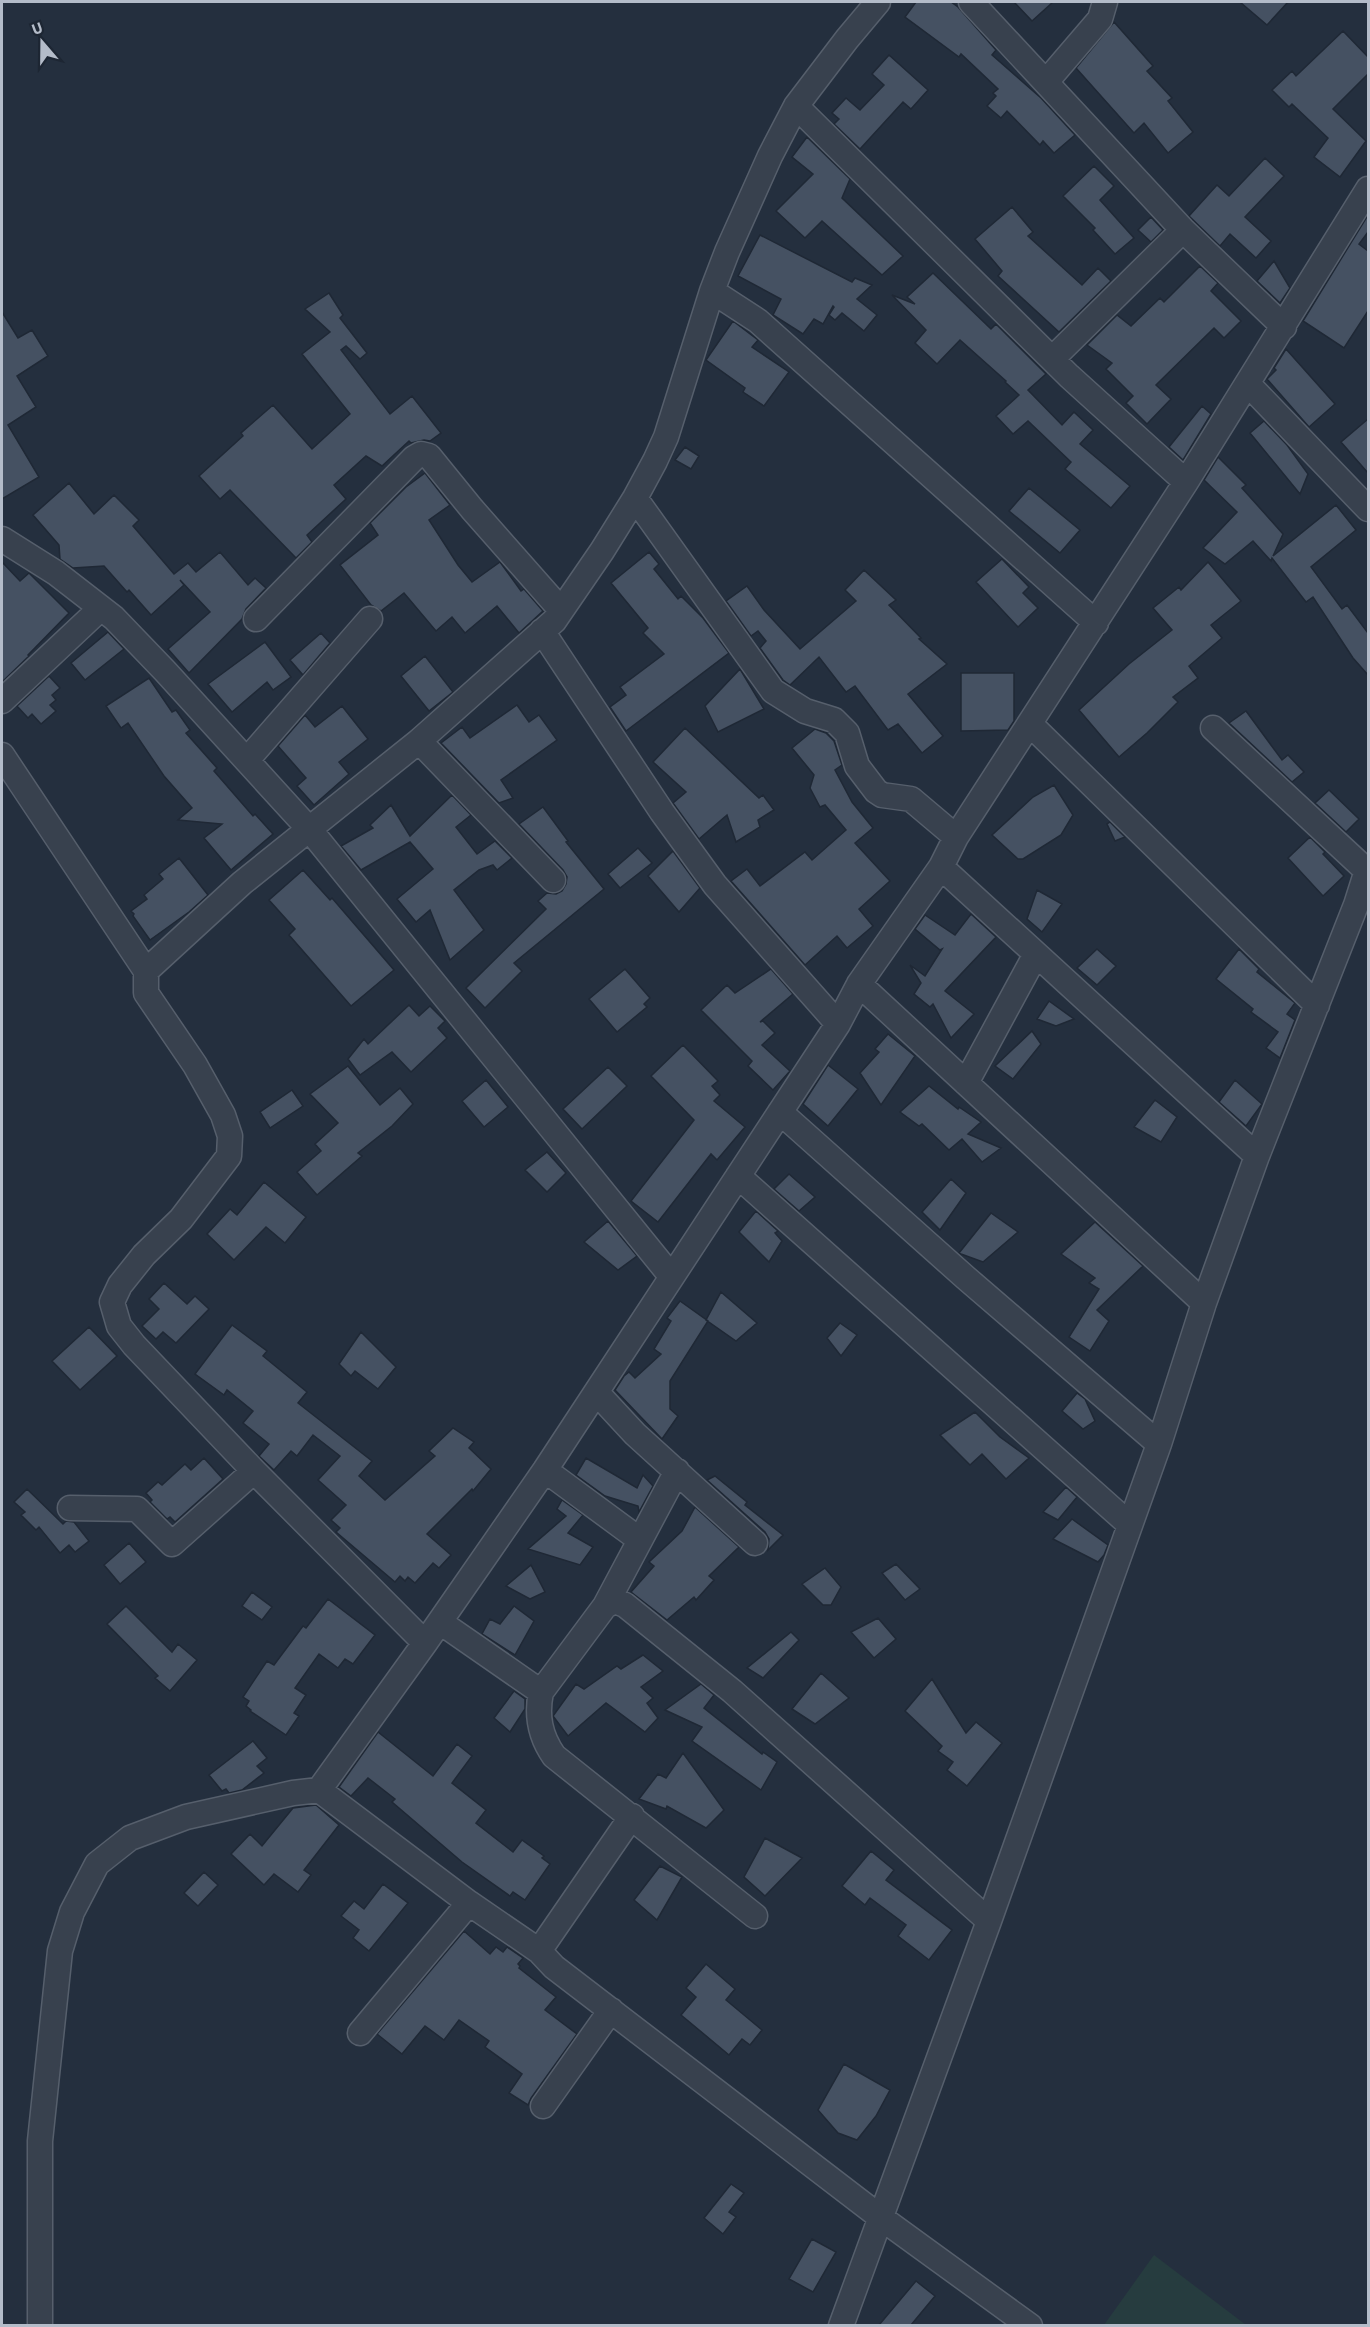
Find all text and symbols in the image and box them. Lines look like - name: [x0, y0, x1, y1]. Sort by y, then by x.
- north arrow: [12, 12, 72, 72]
- text: U: [28, 17, 46, 41]

